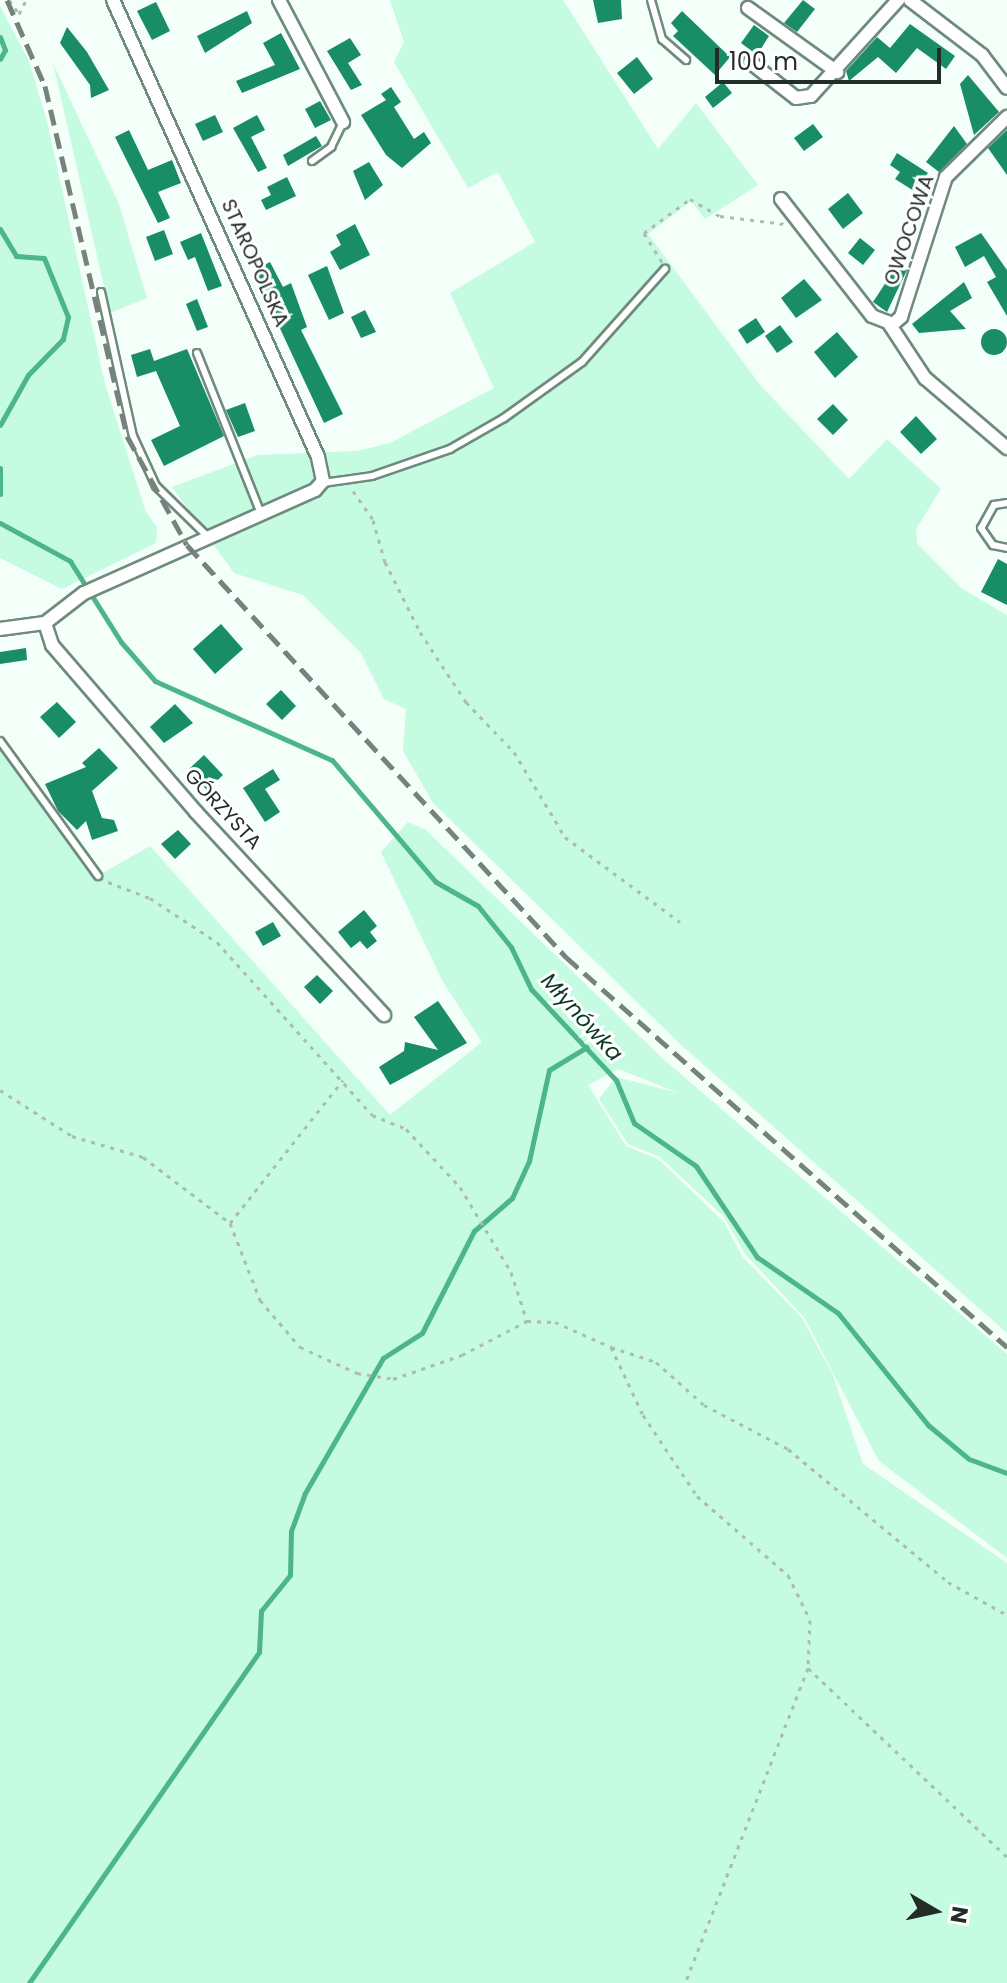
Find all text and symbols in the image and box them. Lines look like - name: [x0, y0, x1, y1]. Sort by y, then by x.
- scale bar: [719, 32, 945, 82]
- text: 100 m: [729, 45, 798, 78]
- street label: OWOCOWA: [879, 172, 939, 288]
- street label: STAROPOLSKA: [216, 196, 294, 330]
- street label: GÓRZYSTA: [179, 764, 267, 854]
- water label: Młynówka: [536, 968, 628, 1066]
- north arrow: [895, 1871, 975, 1951]
- text: N: [943, 1904, 976, 1925]

